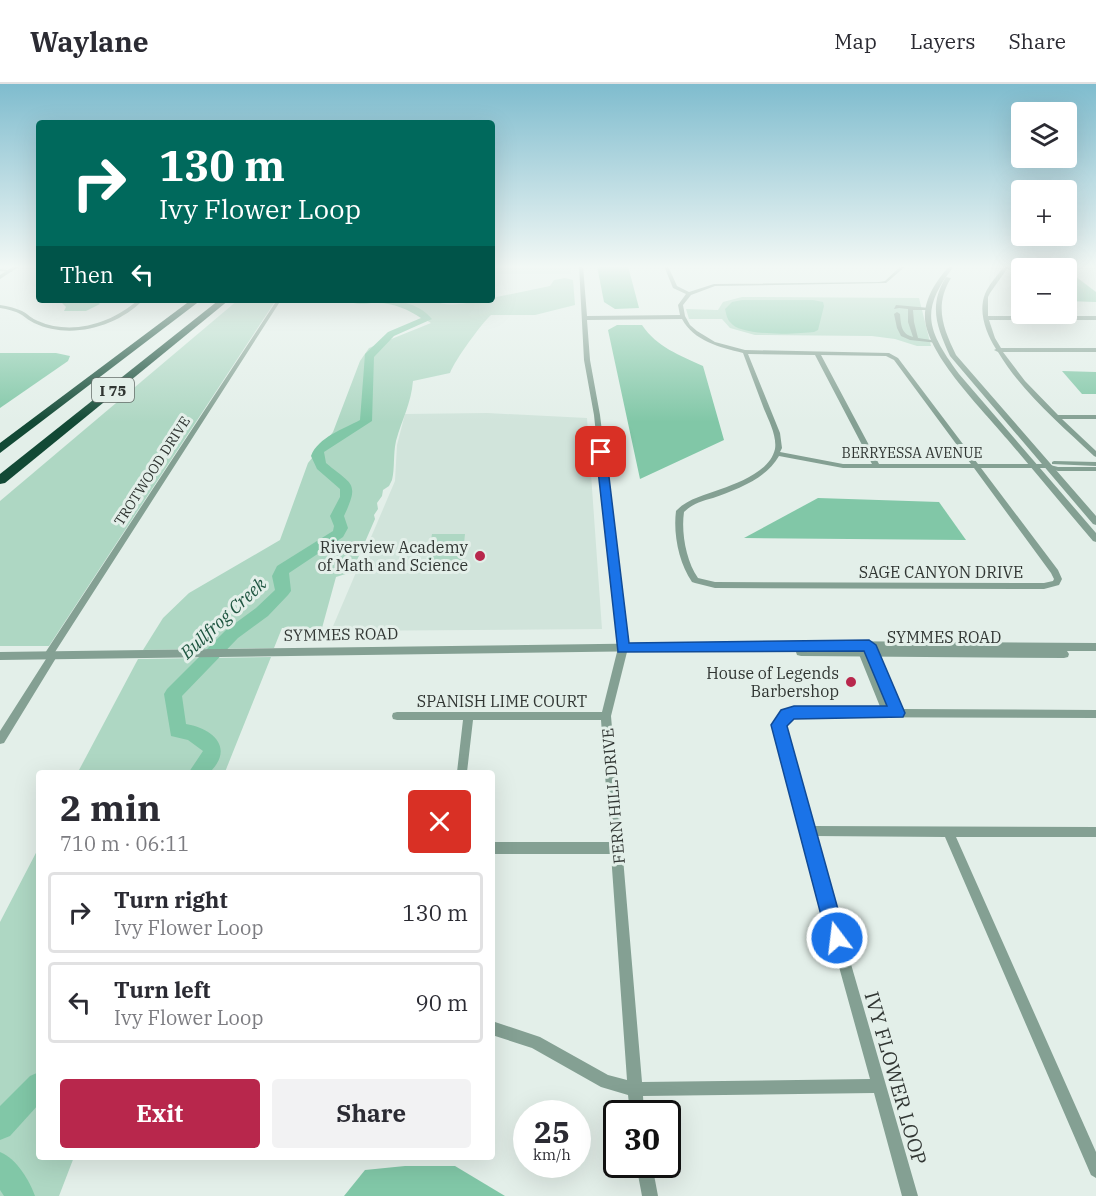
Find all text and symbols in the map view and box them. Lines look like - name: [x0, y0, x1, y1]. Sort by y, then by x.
- text: Waylane: [30, 23, 149, 60]
- text: Map: [834, 27, 877, 55]
- text: Layers: [910, 27, 976, 55]
- text: Share: [1009, 27, 1066, 55]
- map controls: [1011, 102, 1077, 324]
- button: layers: [1011, 102, 1077, 168]
- text: 130 m: [159, 138, 285, 193]
- icon: right: [60, 144, 138, 222]
- button: +: [1011, 180, 1077, 246]
- text: Ivy Flower Loop: [159, 191, 361, 226]
- icon: left: [126, 258, 159, 291]
- button: −: [1011, 258, 1077, 324]
- text: Then: [60, 260, 114, 289]
- road number: I 75: [92, 378, 134, 402]
- street label: TROTWOOD DRIVE: [110, 413, 194, 529]
- pin: [575, 426, 626, 477]
- icon: arrive: [584, 435, 617, 468]
- street label: BERRYESSA AVENUE: [842, 444, 983, 462]
- place label: Riverview Academy of Math and Science: [317, 537, 468, 575]
- marker: Riverview Academy of Math and Science: [473, 549, 487, 563]
- street label: SAGE CANYON DRIVE: [859, 562, 1023, 582]
- water label: Bullfrog Creek: [174, 572, 271, 664]
- street label: SYMMES ROAD: [284, 623, 398, 645]
- street label: SYMMES ROAD: [887, 627, 1001, 647]
- place label: House of Legends Barbershop: [706, 663, 839, 701]
- marker: House of Legends Barbershop: [844, 675, 858, 689]
- street label: SPANISH LIME COURT: [417, 691, 587, 711]
- street label: FERN HILL DRIVE: [597, 727, 629, 865]
- text: 2 min: [60, 784, 161, 831]
- button: close: [408, 790, 471, 853]
- text: 710 m · 06:11: [60, 830, 189, 857]
- text: Turn right: [114, 885, 228, 914]
- icon: right: [63, 896, 96, 929]
- text: 130 m: [402, 898, 468, 927]
- position arrow: [805, 906, 869, 970]
- text: Ivy Flower Loop: [114, 914, 264, 941]
- text: Turn left: [114, 975, 210, 1004]
- icon: left: [63, 986, 96, 1019]
- text: 90 m: [416, 988, 468, 1017]
- street label: IVY FLOWER LOOP: [858, 988, 934, 1168]
- text: Ivy Flower Loop: [114, 1004, 264, 1031]
- button: Exit: [60, 1079, 260, 1148]
- button: Share: [272, 1079, 471, 1148]
- speed limit sign: 30: [603, 1100, 681, 1178]
- text: 25: [534, 1112, 570, 1151]
- text: km/h: [533, 1145, 571, 1164]

